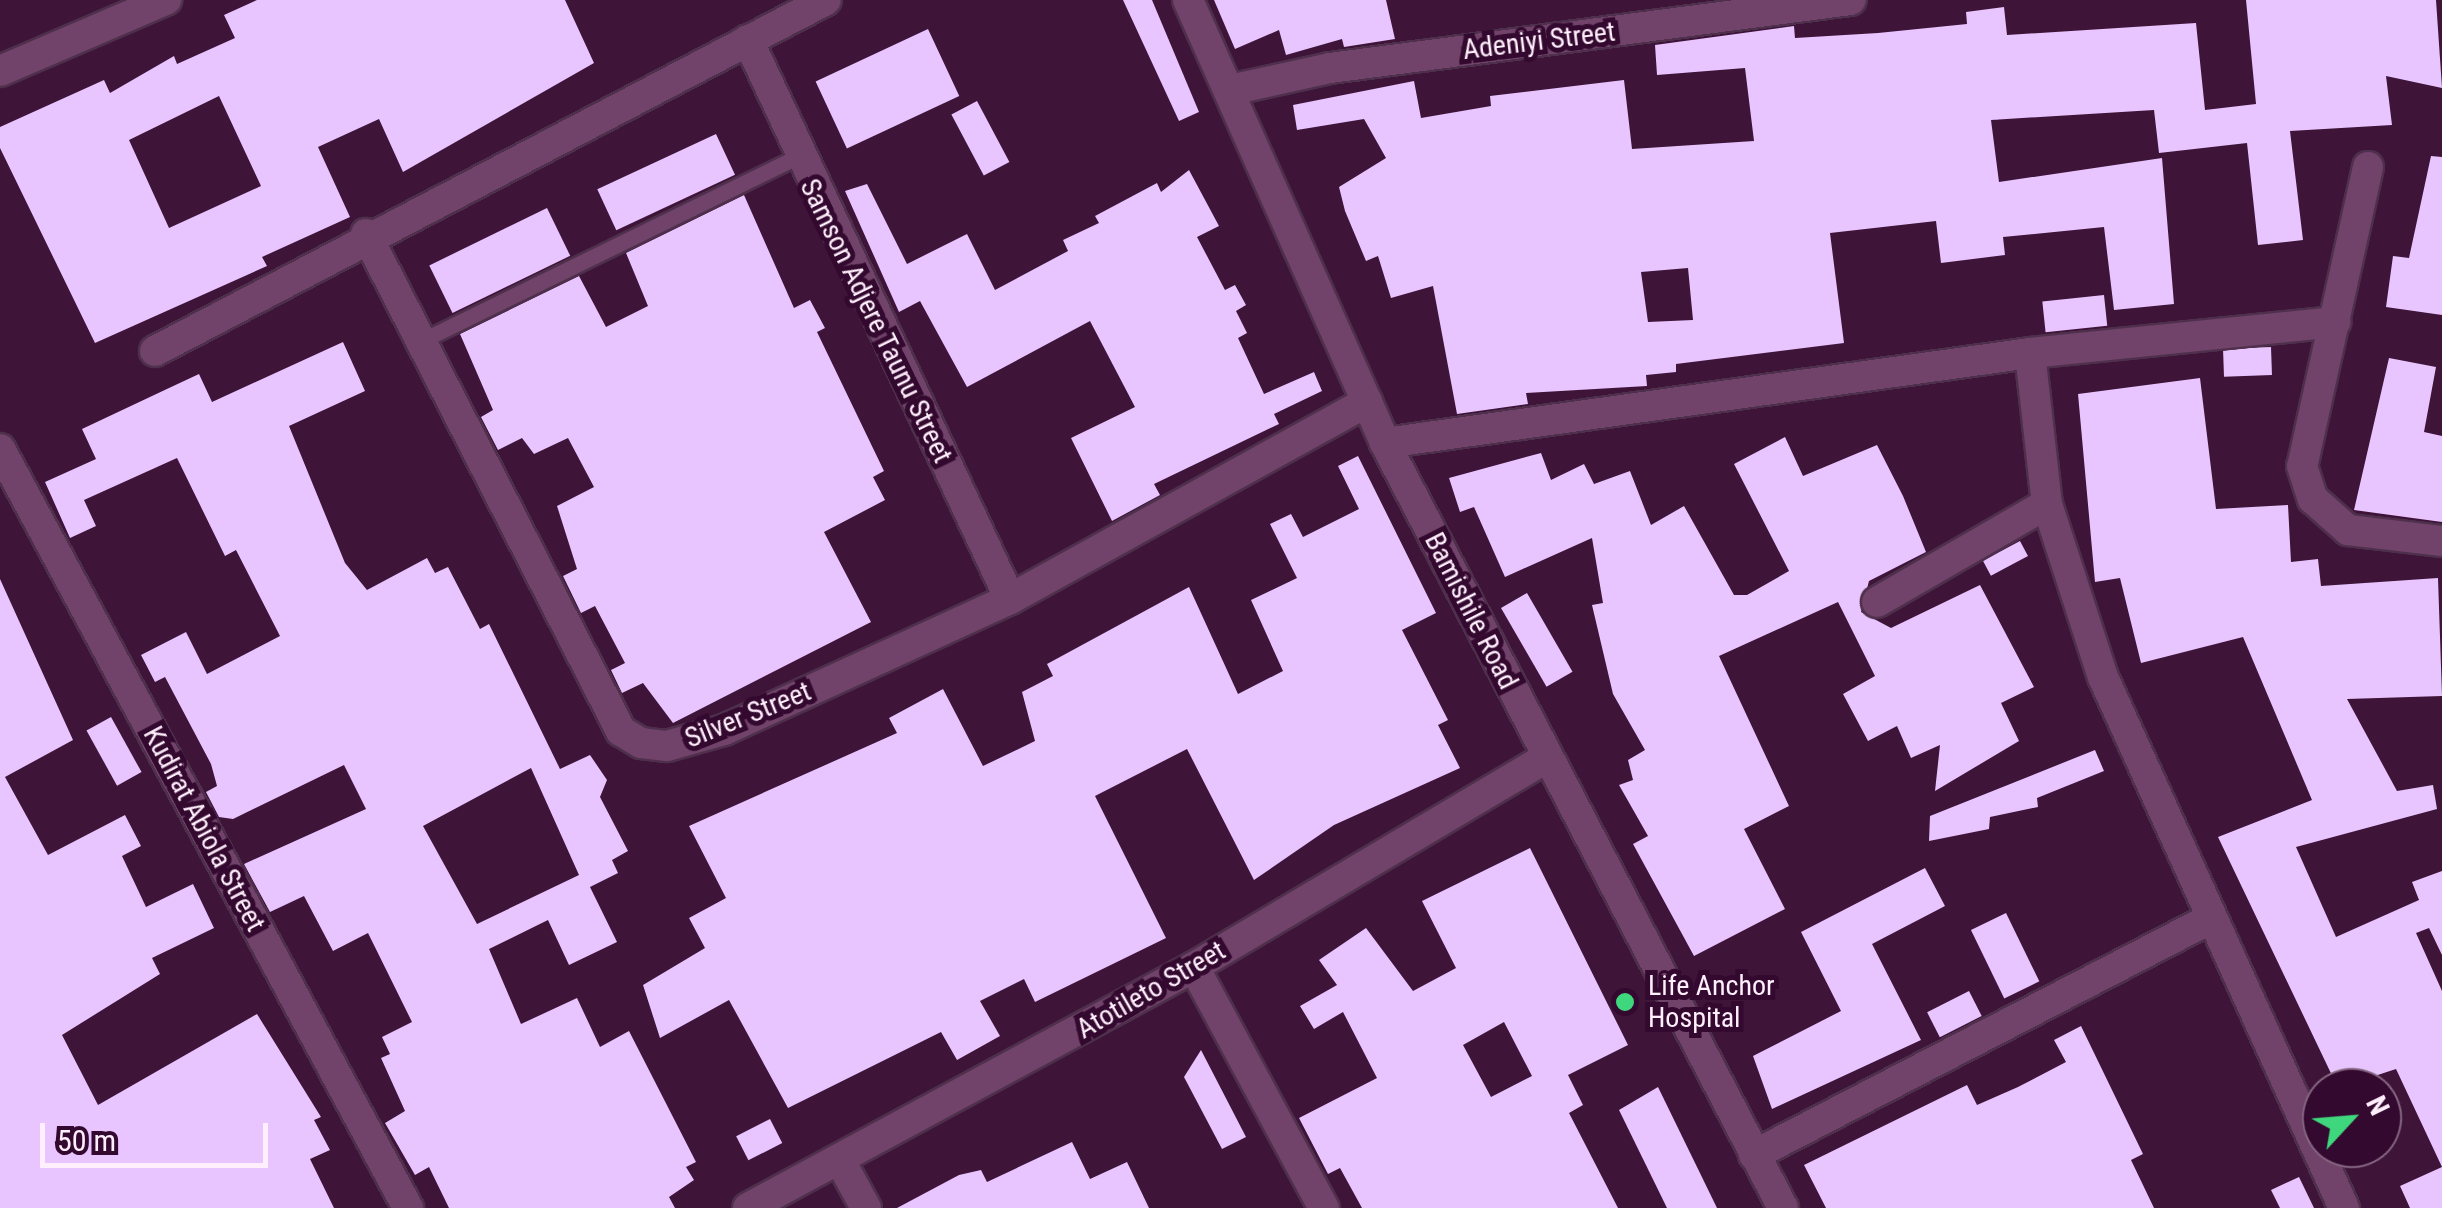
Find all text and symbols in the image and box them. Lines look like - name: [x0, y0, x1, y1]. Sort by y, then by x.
- street label: Adeniyi Street: [1461, 15, 1617, 67]
- street label: Samson Adjere Taunu Street: [792, 173, 960, 469]
- street label: Bamishile Road: [1417, 527, 1525, 695]
- street label: Silver Street: [680, 675, 816, 755]
- street label: Kudirat Abiola Street: [136, 721, 272, 937]
- street label: Atotileto Street: [1071, 934, 1231, 1046]
- place label: Life Anchor Hospital: [1648, 969, 1775, 1035]
- marker: Life Anchor Hospital: [1612, 989, 1638, 1015]
- north arrow: [2302, 1068, 2402, 1168]
- text: N: [2359, 1091, 2396, 1120]
- scale bar: [45, 1103, 272, 1165]
- text: 50 m: [57, 1123, 116, 1158]

